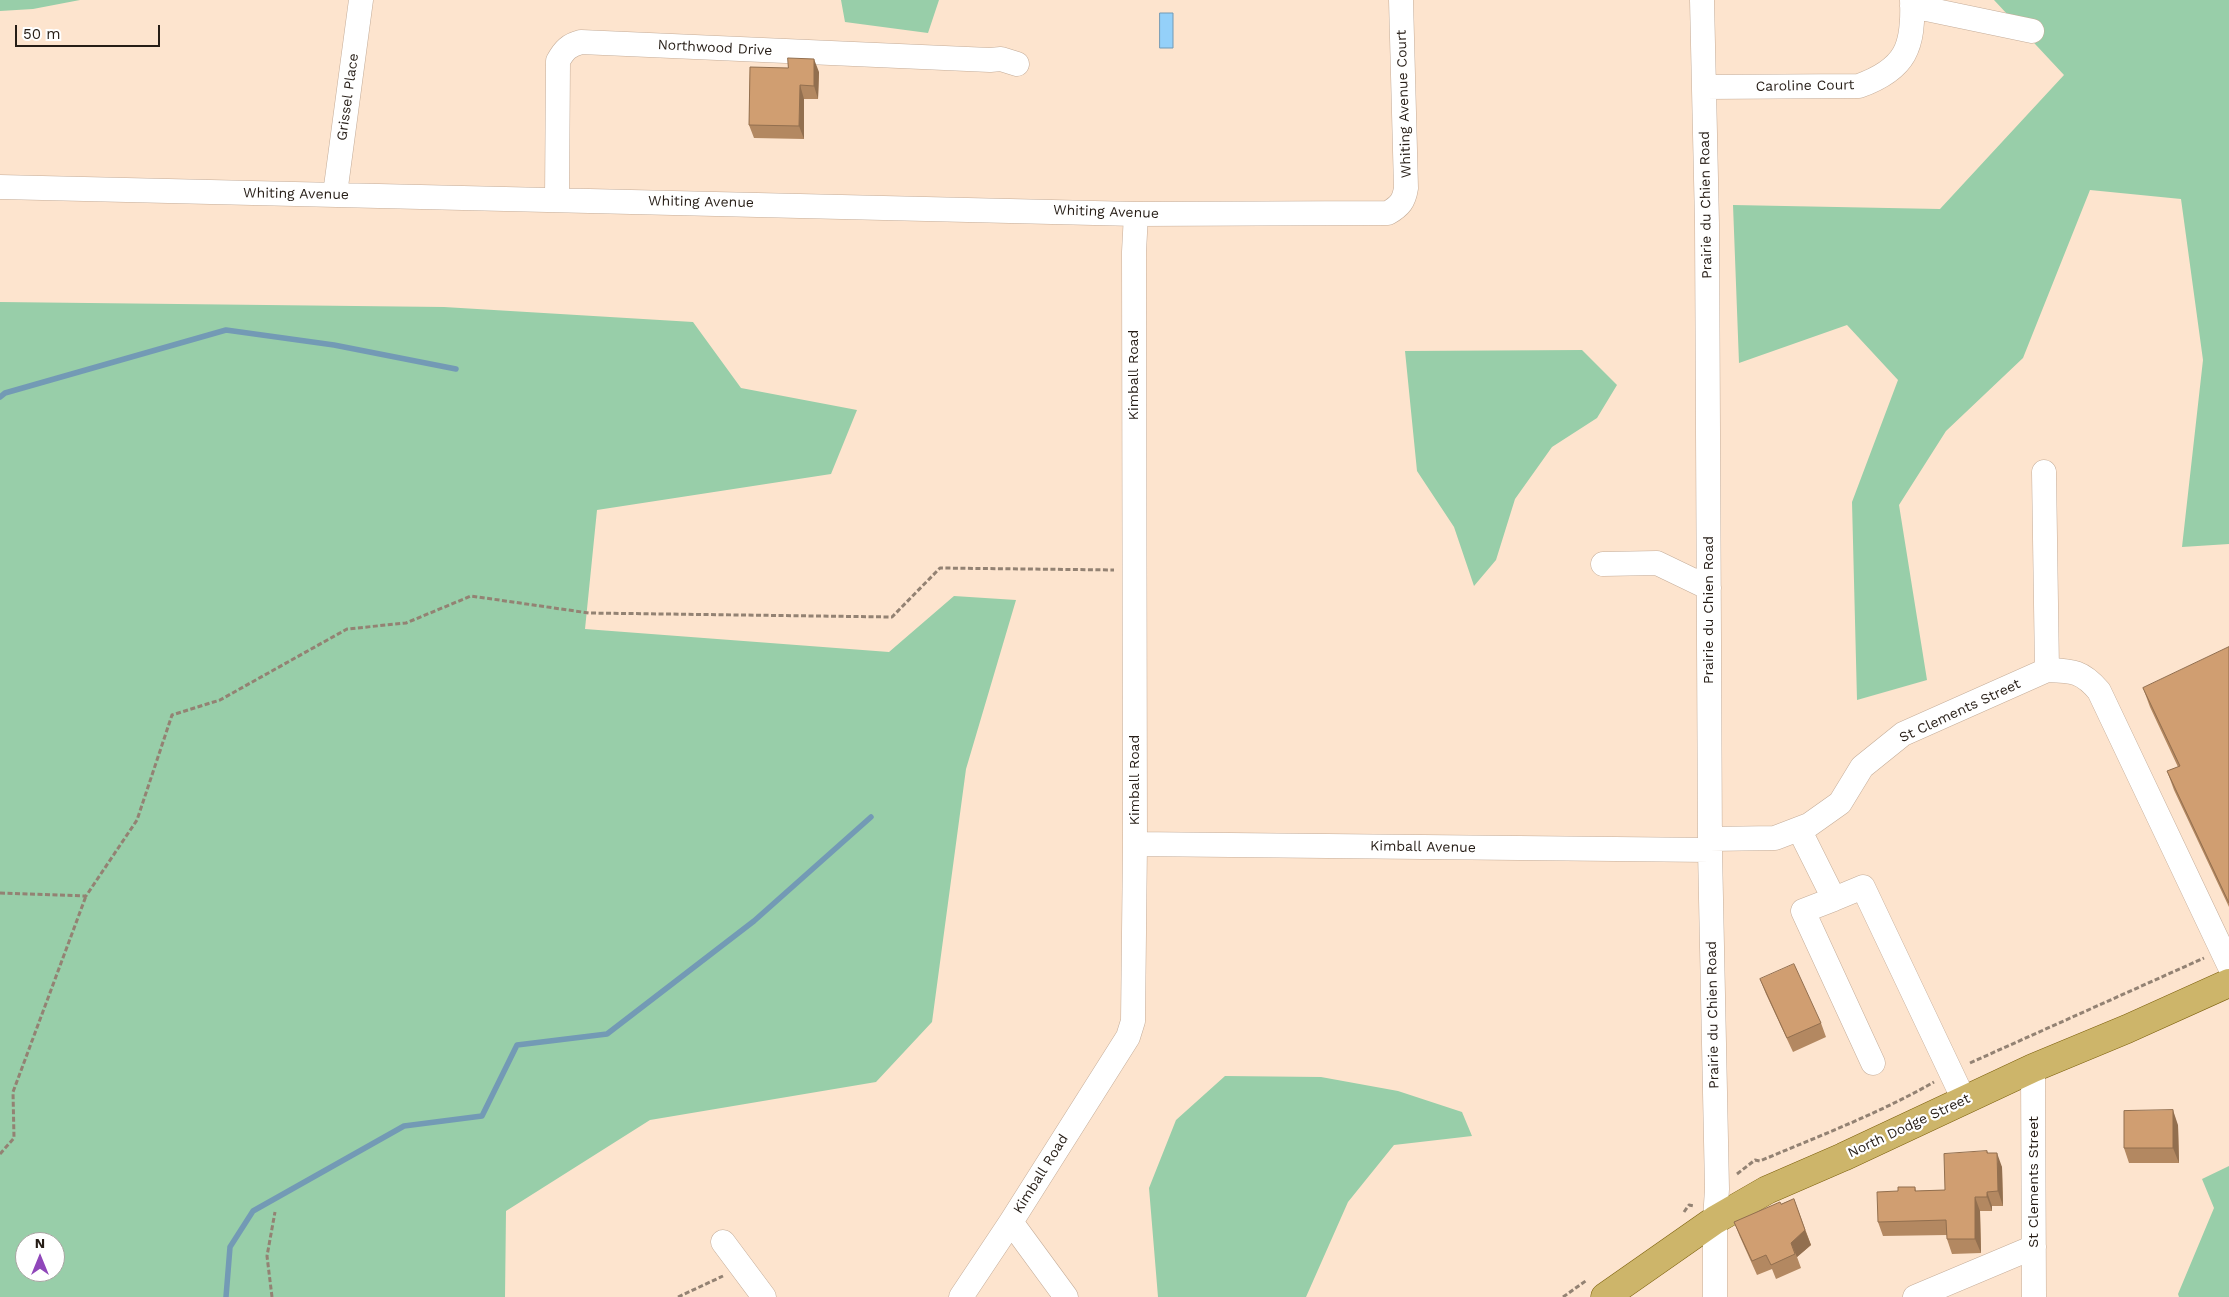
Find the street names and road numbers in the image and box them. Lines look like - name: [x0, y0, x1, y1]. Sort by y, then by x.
- street label: Whiting Avenue Court: [1393, 30, 1415, 178]
- street label: Northwood Drive: [657, 37, 773, 59]
- street label: Grissel Place: [334, 52, 362, 142]
- street label: Caroline Court: [1755, 77, 1855, 95]
- street label: Prairie du Chien Road: [1696, 131, 1716, 279]
- street label: Whiting Avenue: [243, 185, 349, 203]
- street label: Whiting Avenue: [648, 193, 754, 211]
- street label: Whiting Avenue: [1053, 202, 1159, 222]
- street label: Kimball Road: [1126, 330, 1142, 420]
- street label: Prairie du Chien Road: [1701, 536, 1717, 684]
- street label: St Clements Street: [1897, 676, 2023, 746]
- street label: Kimball Road: [1127, 735, 1143, 825]
- street label: Kimball Avenue: [1370, 838, 1476, 856]
- street label: Prairie du Chien Road: [1703, 941, 1723, 1089]
- street label: North Dodge Street: [1845, 1090, 1973, 1162]
- street label: St Clements Street: [2026, 1116, 2042, 1248]
- street label: Kimball Road: [1010, 1131, 1072, 1217]

